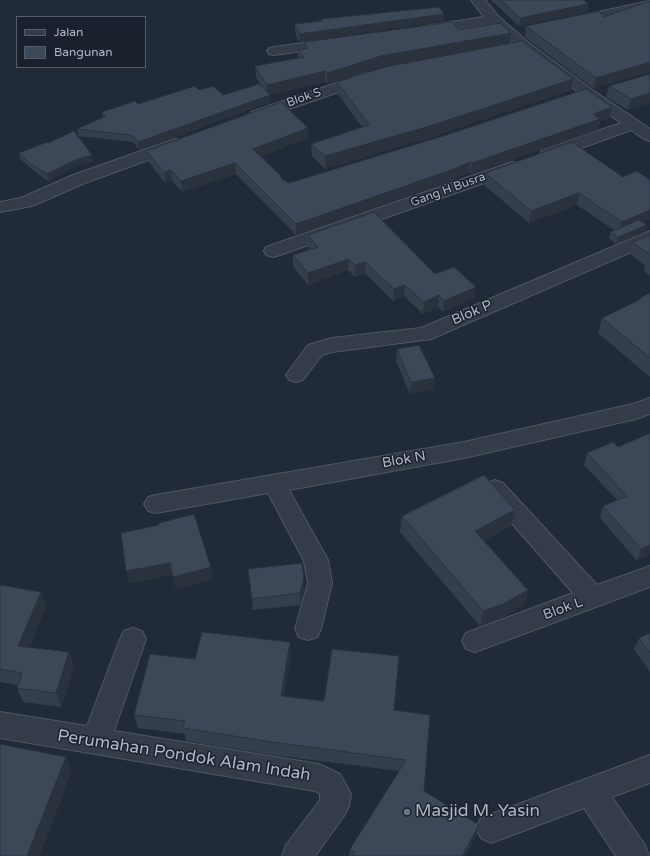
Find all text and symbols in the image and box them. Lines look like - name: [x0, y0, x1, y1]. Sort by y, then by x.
- legend: [16, 16, 146, 68]
- text: Jalan: [54, 25, 83, 39]
- text: Bangunan: [54, 45, 113, 59]
- street label: Blok S: [285, 85, 323, 111]
- street label: Gang H Busra: [409, 170, 487, 210]
- street label: Blok P: [449, 297, 495, 329]
- street label: Blok N: [381, 448, 427, 472]
- street label: Blok L: [541, 594, 585, 624]
- street label: Perumahan Pondok Alam Indah: [56, 726, 312, 786]
- place label: Masjid M. Yasin: [415, 802, 540, 822]
- marker: Masjid M. Yasin: [402, 807, 412, 817]

